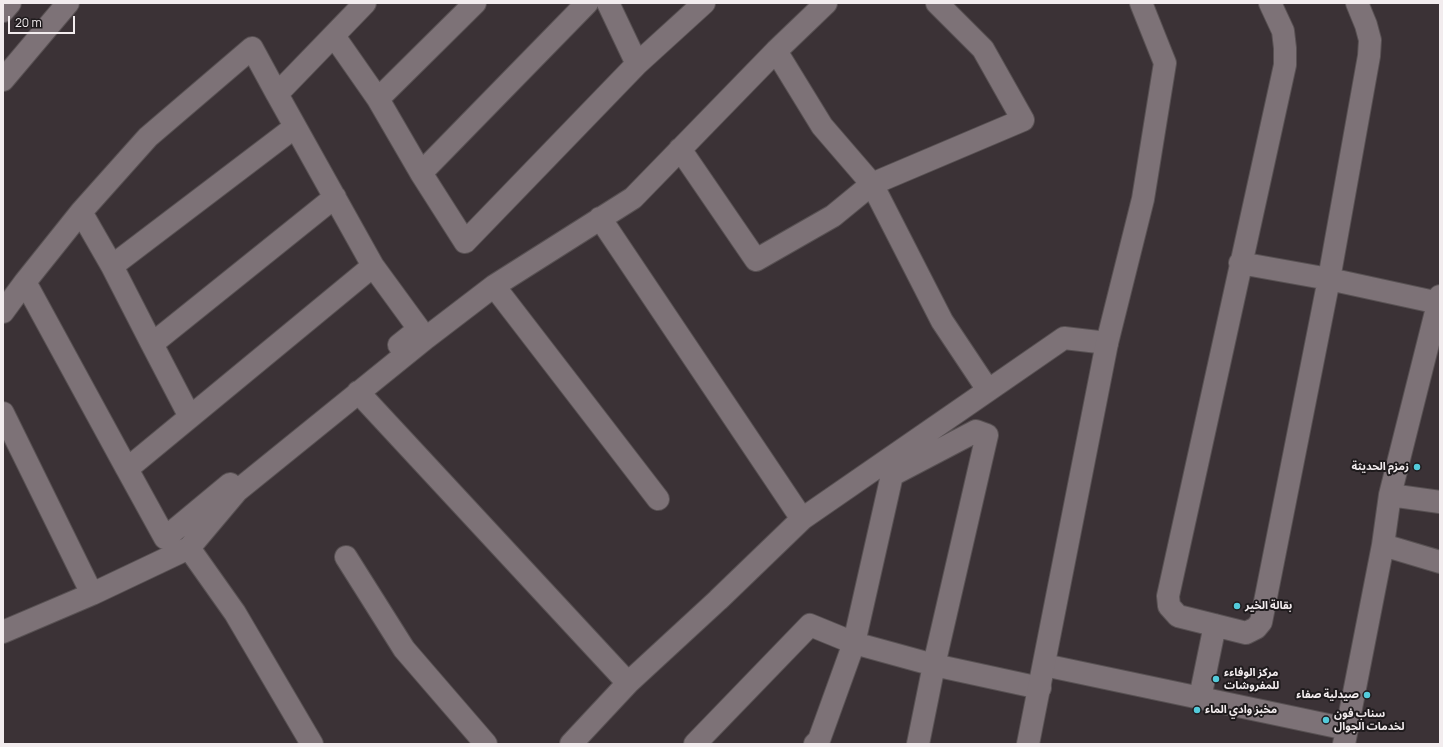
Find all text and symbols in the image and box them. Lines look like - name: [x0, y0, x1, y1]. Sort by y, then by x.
- scale bar: [10, 8, 77, 34]
- text: 20 m: [15, 14, 42, 31]
- place label: زمزم الحديثة: [1351, 460, 1409, 474]
- marker: زمزم الحديثة: [1412, 462, 1422, 472]
- place label: بقالة الخير: [1245, 599, 1292, 613]
- marker: بقالة الخير: [1232, 601, 1242, 611]
- place label: مركز الوفاءء للمفروشات: [1224, 666, 1279, 692]
- marker: مركز الوفاءء للمفروشات: [1211, 674, 1221, 684]
- place label: صيدلية صفاء: [1296, 688, 1359, 702]
- marker: صيدلية صفاء: [1362, 690, 1372, 700]
- place label: مخبز وادي الماء: [1205, 703, 1277, 717]
- marker: مخبز وادي الماء: [1192, 705, 1202, 715]
- place label: سناب فون لخدمات الجوال: [1334, 707, 1404, 733]
- marker: سناب فون لخدمات الجوال: [1321, 715, 1331, 725]

